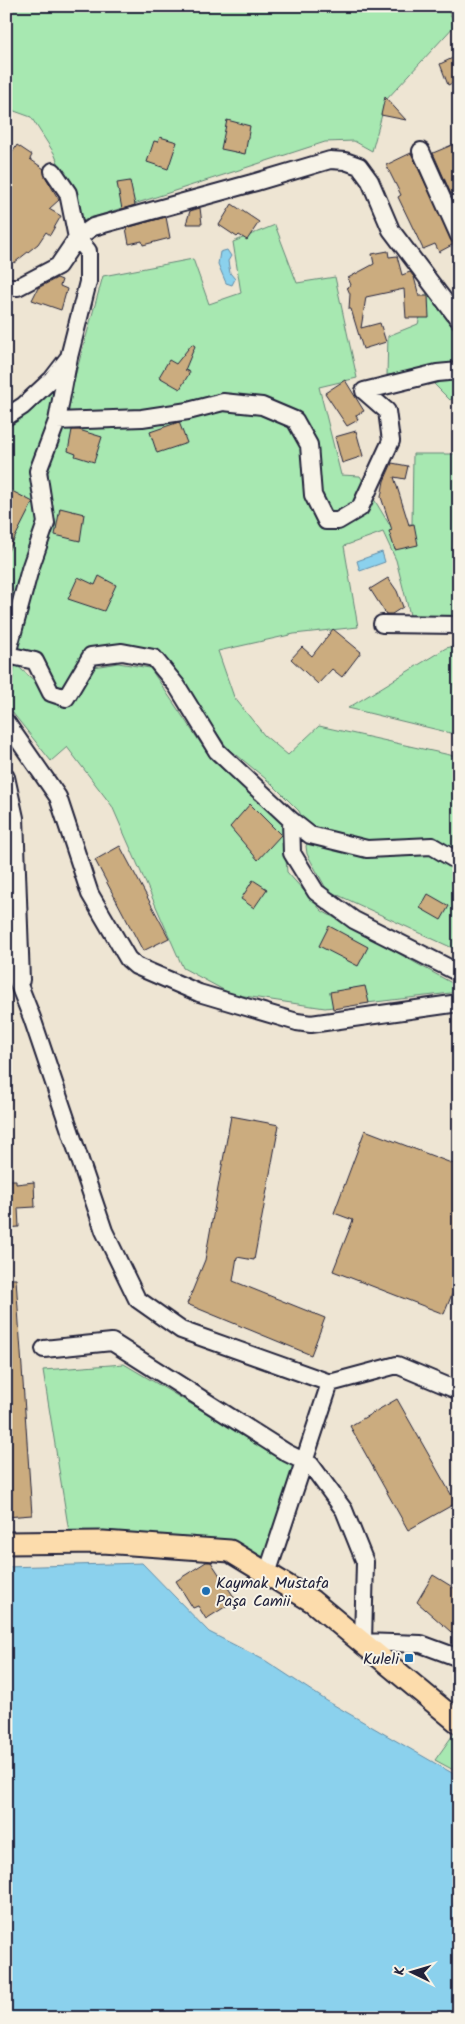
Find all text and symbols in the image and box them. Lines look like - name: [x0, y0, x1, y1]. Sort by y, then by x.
- place label: Kaymak Mustafa Paşa Camii: [216, 1571, 329, 1614]
- marker: Kaymak Mustafa Paşa Camii: [200, 1585, 212, 1597]
- place label: Kuleli: [363, 1647, 400, 1672]
- marker: Kuleli: [403, 1652, 415, 1664]
- north arrow: [388, 1946, 438, 1996]
- text: K: [389, 1965, 411, 1976]

